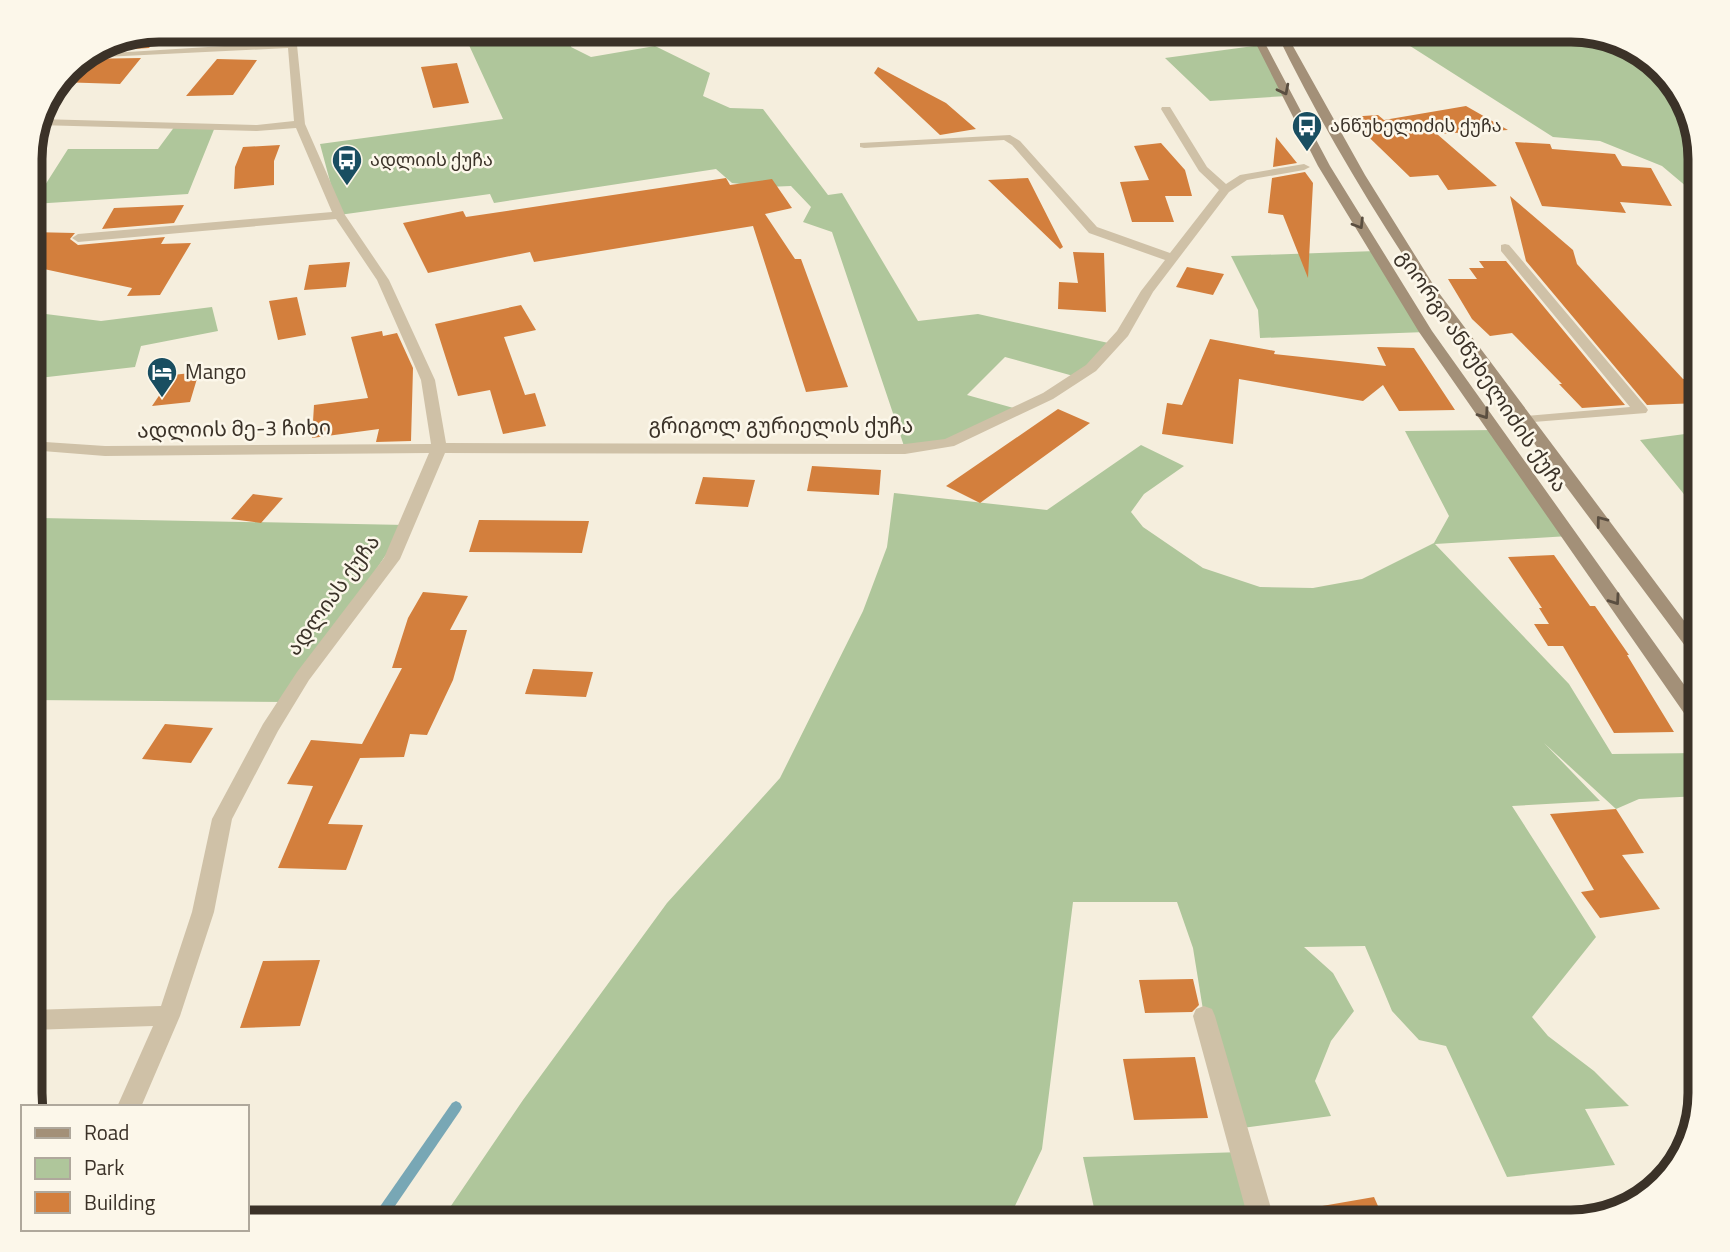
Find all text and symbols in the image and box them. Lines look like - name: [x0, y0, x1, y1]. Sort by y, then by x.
- one-way arrow: [1276, 83, 1290, 95]
- bus stop icon: ანწუხელიძის ქუჩა: [1290, 109, 1324, 153]
- place label: ანწუხელიძის ქუჩა: [1330, 112, 1502, 139]
- bus stop icon: ადლიის ქუჩა: [330, 143, 364, 187]
- place label: ადლიის ქუჩა: [370, 146, 493, 173]
- one-way arrow: [1351, 217, 1364, 230]
- street label: გიორგი ანწუხელიძის ქუჩა: [1389, 243, 1576, 498]
- hotel icon: Mango: [145, 355, 179, 399]
- place label: Mango: [185, 355, 246, 387]
- one-way arrow: [1476, 406, 1488, 419]
- street label: გრიგოლ გურიელის ქუჩა: [649, 409, 913, 441]
- street label: ადლიის მე-3 ჩიხი: [137, 410, 331, 446]
- one-way arrow: [1597, 516, 1609, 529]
- street label: ადლიას ქუჩა: [277, 527, 387, 662]
- one-way arrow: [1607, 592, 1619, 605]
- legend: [21, 1105, 248, 1231]
- text: Road: [84, 1116, 129, 1148]
- text: Park: [84, 1151, 124, 1183]
- text: Building: [84, 1186, 156, 1218]

